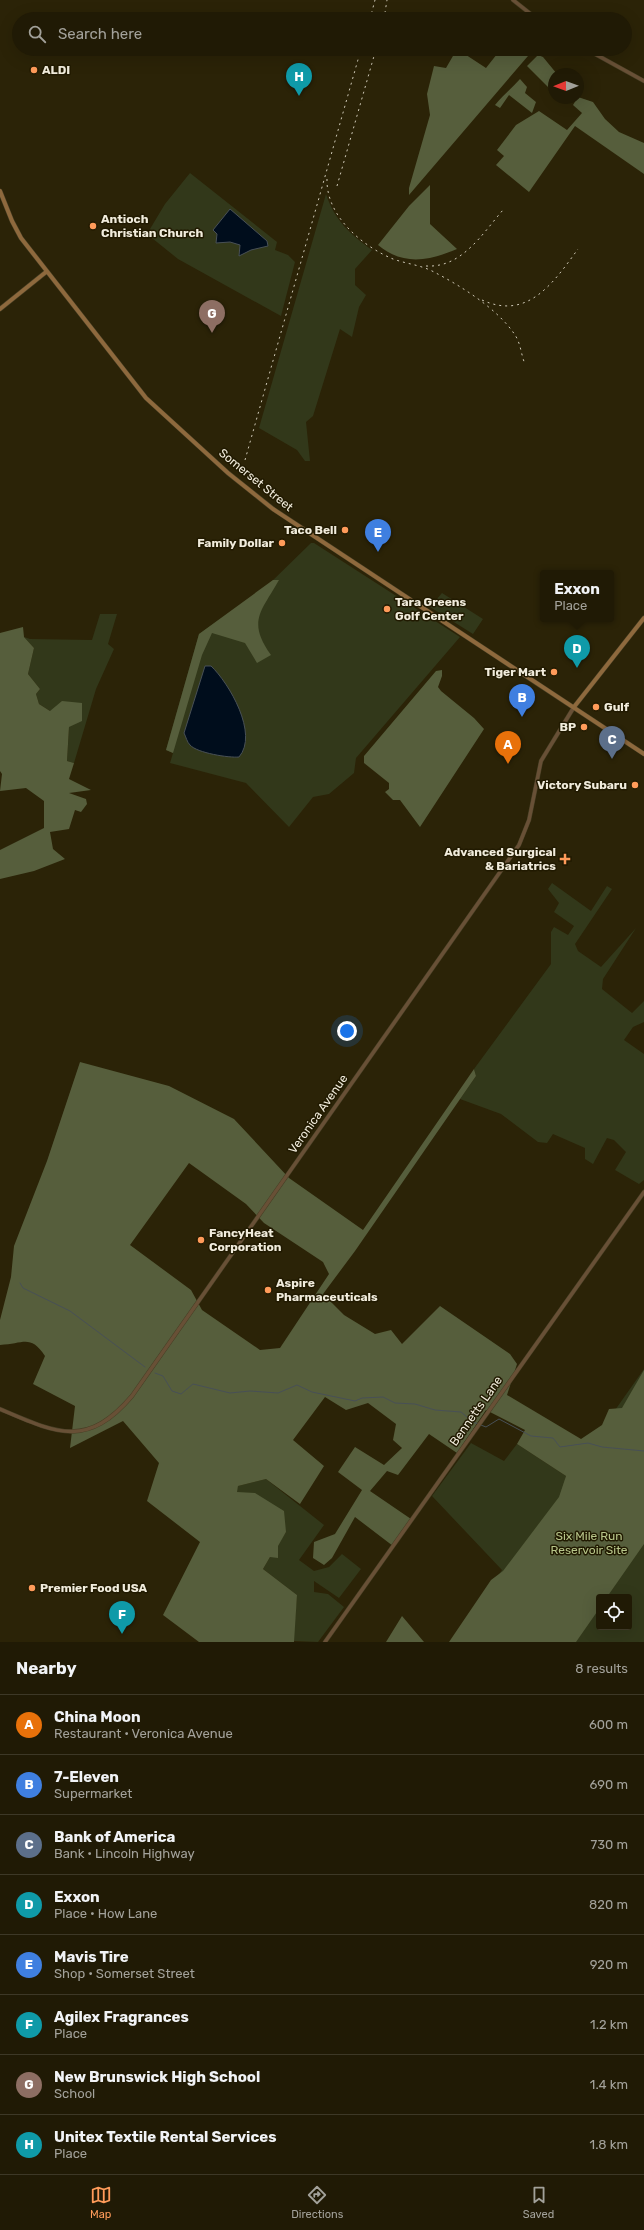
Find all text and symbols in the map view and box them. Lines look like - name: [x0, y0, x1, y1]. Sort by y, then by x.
- search box: [12, 12, 632, 56]
- icon: search: [26, 23, 48, 45]
- text: Search here: [58, 25, 142, 43]
- place label: ALDI: [42, 63, 70, 77]
- pin: H: [286, 63, 312, 96]
- marker: ALDI: [29, 65, 39, 75]
- north arrow: [548, 68, 584, 104]
- place label: Antioch Christian Church: [101, 212, 203, 240]
- marker: Antioch Christian Church: [88, 221, 98, 231]
- pin: G: [199, 300, 225, 333]
- street label: Somerset Street: [216, 446, 296, 514]
- pin: E: [365, 519, 391, 552]
- place label: Taco Bell: [284, 523, 337, 537]
- marker: Taco Bell: [340, 525, 350, 535]
- place label: Family Dollar: [197, 536, 275, 550]
- marker: Family Dollar: [277, 538, 287, 548]
- popup: [540, 570, 614, 622]
- text: Exxon: [554, 580, 600, 598]
- place label: Tara Greens Golf Center: [395, 595, 467, 623]
- text: Place: [554, 598, 587, 613]
- marker: Tara Greens Golf Center: [382, 604, 392, 614]
- pin: D: [564, 635, 590, 668]
- place label: Tiger Mart: [485, 665, 546, 679]
- marker: Tiger Mart: [549, 667, 559, 677]
- pin: B: [509, 684, 535, 717]
- place label: Gulf: [604, 700, 630, 714]
- marker: Gulf: [591, 702, 601, 712]
- place label: BP: [559, 720, 576, 734]
- marker: BP: [579, 722, 589, 732]
- pin: C: [599, 726, 625, 759]
- pin: A: [495, 731, 521, 764]
- place label: Victory Subaru: [537, 778, 627, 792]
- marker: Victory Subaru: [630, 780, 640, 790]
- place label: Advanced Surgical & Bariatrics: [444, 845, 556, 873]
- marker: Advanced Surgical & Bariatrics: [559, 853, 571, 865]
- your location: [337, 1021, 357, 1041]
- street label: Veronica Avenue: [285, 1072, 351, 1156]
- place label: FancyHeat Corporation: [209, 1226, 282, 1254]
- marker: FancyHeat Corporation: [196, 1235, 206, 1245]
- place label: Aspire Pharmaceuticals: [276, 1276, 378, 1304]
- marker: Aspire Pharmaceuticals: [263, 1285, 273, 1295]
- street label: Bennetts Lane: [447, 1373, 505, 1449]
- park label: Six Mile Run Reservoir Site: [550, 1529, 628, 1557]
- place label: Premier Food USA: [40, 1581, 148, 1595]
- marker: Premier Food USA: [27, 1583, 37, 1593]
- map controls: [596, 1594, 632, 1630]
- button: locate: [596, 1594, 632, 1630]
- pin: F: [109, 1601, 135, 1634]
- text: Nearby: [16, 1658, 77, 1678]
- text: 8 results: [575, 1661, 628, 1676]
- text: China Moon: [54, 1708, 141, 1726]
- text: A: [24, 1717, 34, 1732]
- text: 600 m: [589, 1717, 628, 1732]
- text: Restaurant · Veronica Avenue: [54, 1726, 233, 1741]
- text: 7-Eleven: [54, 1768, 119, 1786]
- text: B: [24, 1777, 34, 1792]
- text: 690 m: [589, 1777, 628, 1792]
- text: Supermarket: [54, 1786, 132, 1801]
- text: Bank of America: [54, 1828, 175, 1846]
- text: C: [24, 1837, 34, 1852]
- text: 730 m: [591, 1837, 628, 1852]
- text: Bank · Lincoln Highway: [54, 1846, 195, 1861]
- text: Exxon: [54, 1888, 100, 1906]
- text: D: [24, 1897, 34, 1912]
- text: 820 m: [589, 1897, 628, 1912]
- text: Place · How Lane: [54, 1906, 157, 1921]
- text: Mavis Tire: [54, 1948, 129, 1966]
- text: E: [25, 1957, 33, 1972]
- text: 920 m: [590, 1957, 628, 1972]
- text: Shop · Somerset Street: [54, 1966, 195, 1981]
- text: Agilex Fragrances: [54, 2008, 189, 2026]
- text: F: [25, 2017, 33, 2032]
- text: 1.2 km: [590, 2017, 628, 2032]
- text: Place: [54, 2026, 87, 2041]
- text: New Brunswick High School: [54, 2068, 260, 2086]
- text: G: [24, 2077, 34, 2092]
- text: 1.4 km: [590, 2077, 628, 2092]
- text: School: [54, 2086, 95, 2101]
- text: Unitex Textile Rental Services: [54, 2128, 276, 2146]
- text: H: [24, 2137, 34, 2152]
- text: 1.8 km: [590, 2137, 628, 2152]
- text: Place: [54, 2146, 87, 2161]
- tab: Map: [90, 2184, 112, 2221]
- tab: Directions: [291, 2184, 343, 2221]
- tab: Saved: [523, 2184, 554, 2221]

